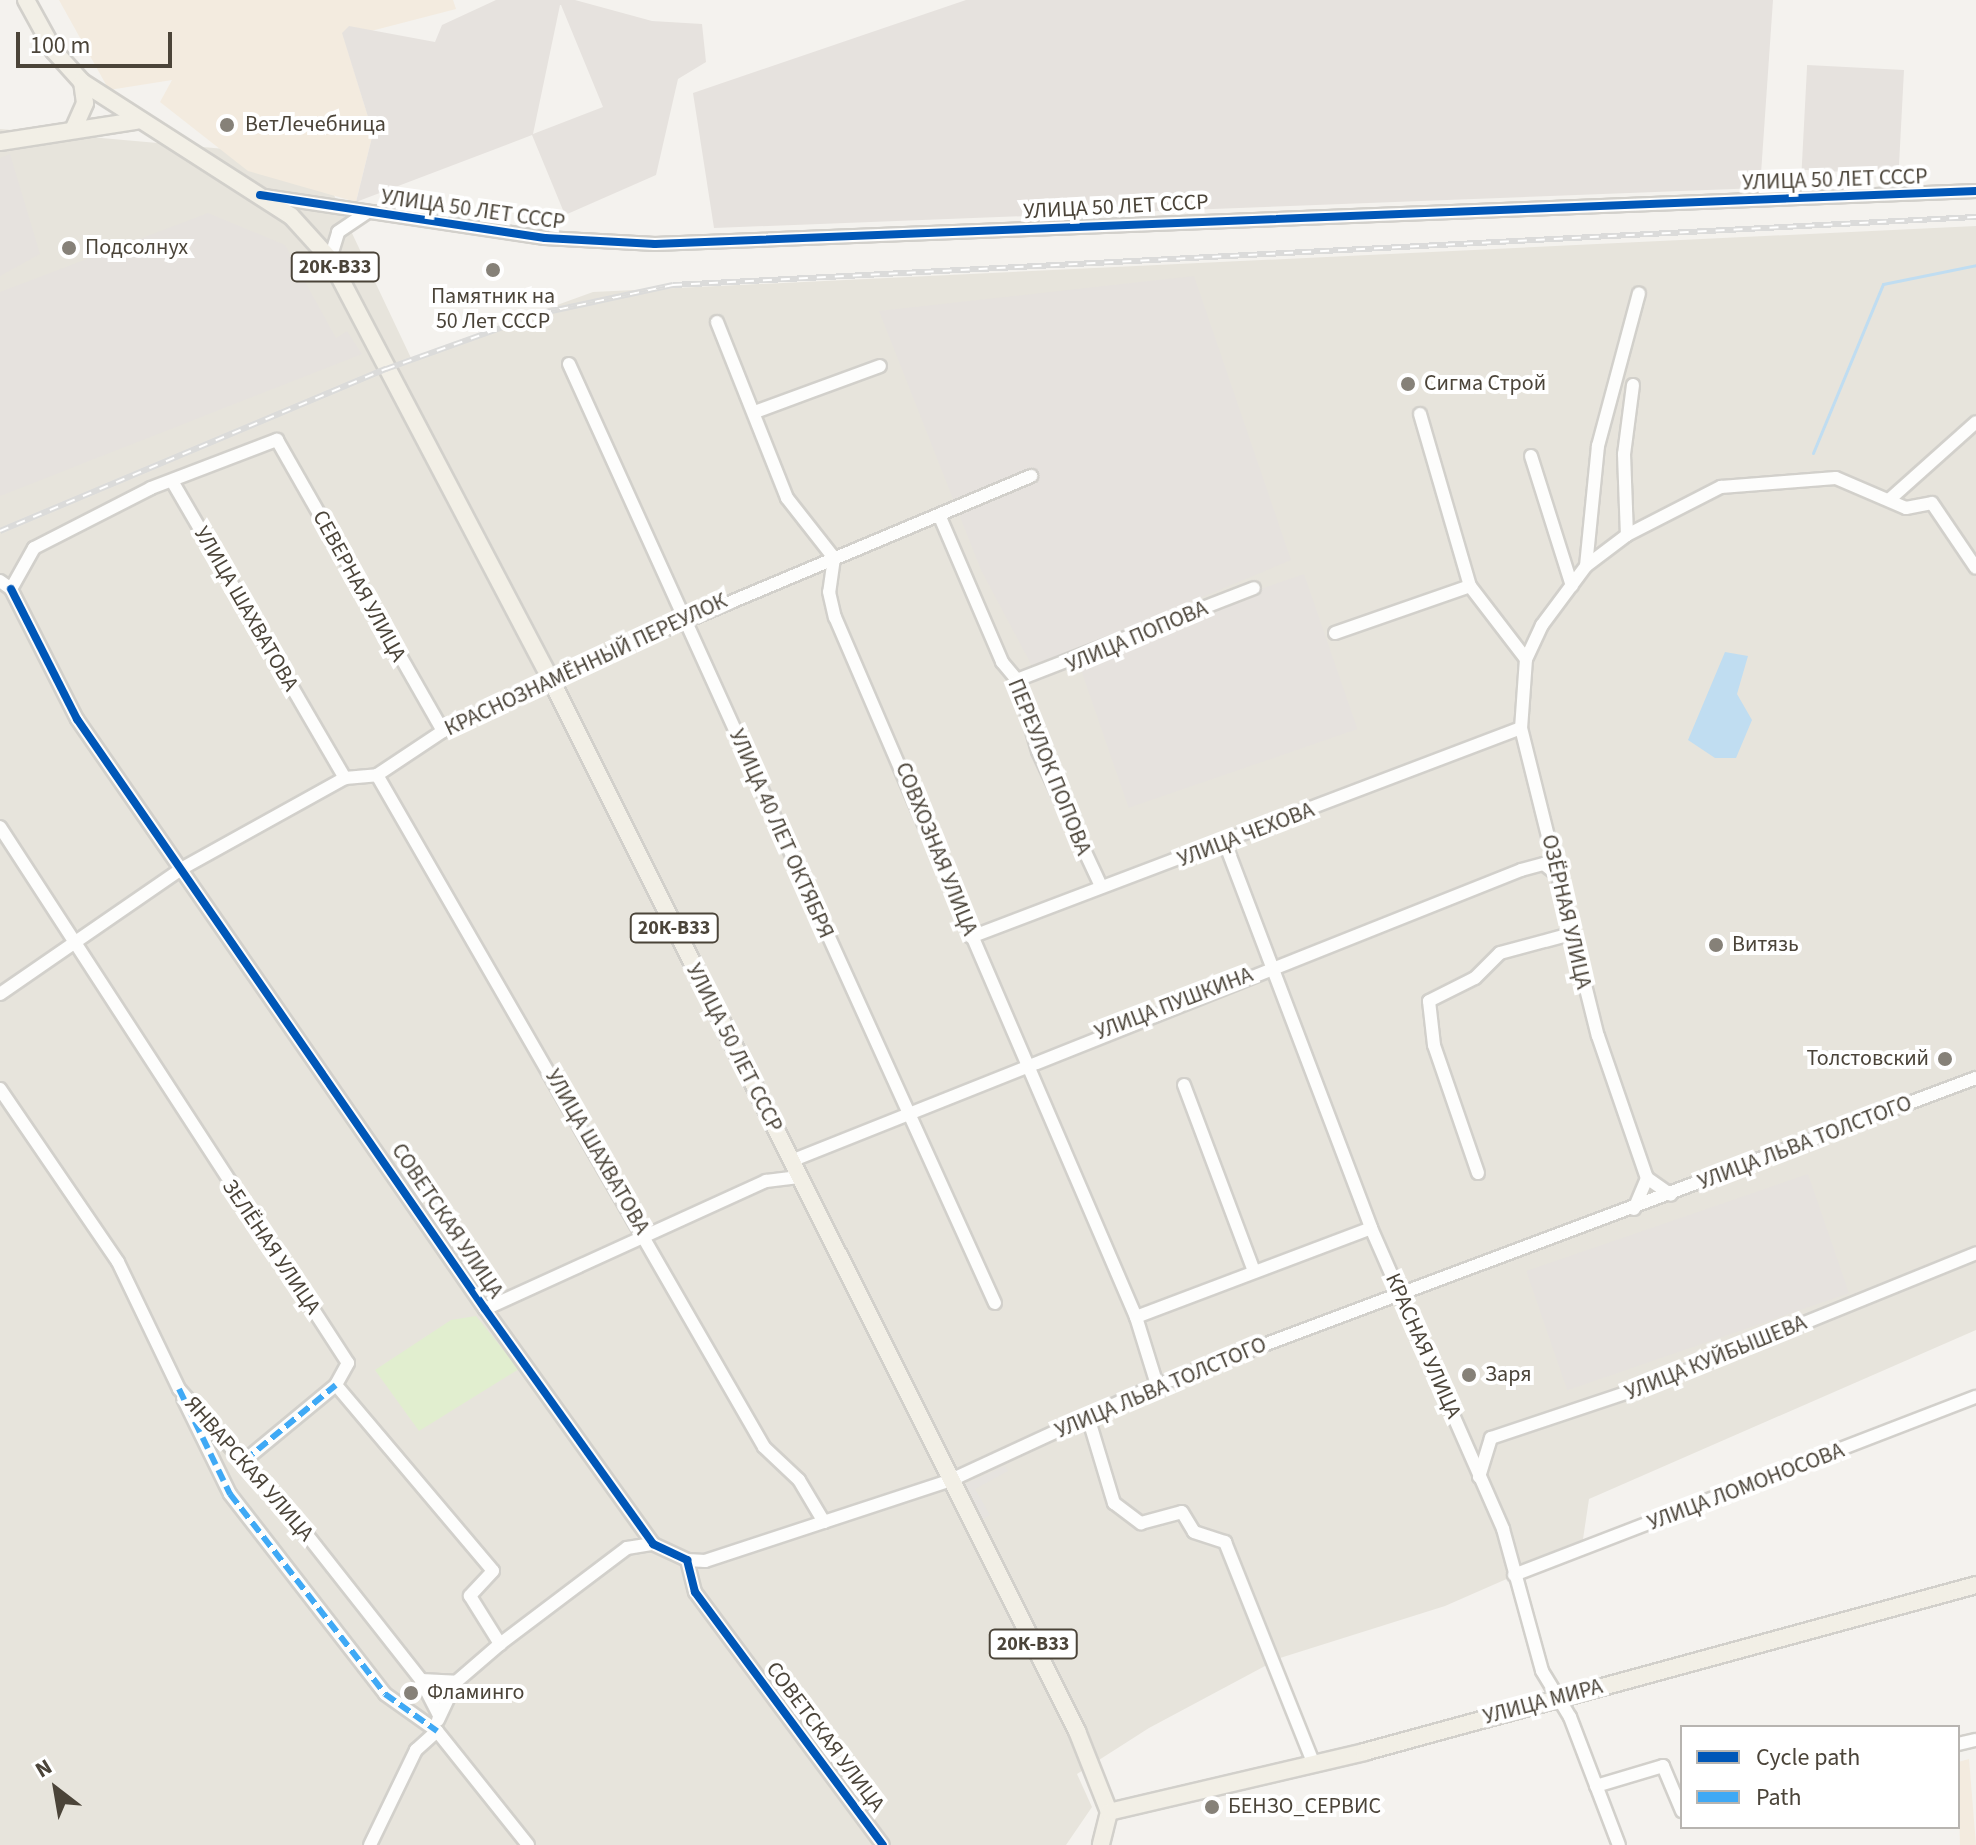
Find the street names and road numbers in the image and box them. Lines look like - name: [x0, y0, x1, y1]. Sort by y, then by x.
- street label: УЛИЦА 50 ЛЕТ СССР: [1742, 164, 1928, 196]
- street label: УЛИЦА 50 ЛЕТ СССР: [379, 184, 567, 236]
- street label: УЛИЦА 50 ЛЕТ СССР: [1023, 189, 1209, 225]
- road number: 20К-В33: [289, 251, 381, 283]
- street label: СЕВЕРНАЯ УЛИЦА: [306, 506, 412, 666]
- street label: УЛИЦА ШАХВАТОВА: [188, 522, 304, 696]
- street label: КРАСНОЗНАМЁННЫЙ ПЕРЕУЛОК: [441, 588, 731, 742]
- street label: УЛИЦА ПОПОВА: [1062, 595, 1212, 679]
- street label: ПЕРЕУЛОК ПОПОВА: [1002, 675, 1096, 859]
- street label: УЛИЦА 40 ЛЕТ ОКТЯБРЯ: [723, 725, 839, 943]
- street label: СОВХОЗНАЯ УЛИЦА: [889, 759, 983, 939]
- street label: УЛИЦА ЧЕХОВА: [1174, 797, 1318, 873]
- street label: ОЗЁРНАЯ УЛИЦА: [1535, 832, 1597, 992]
- road number: 20К-В33: [628, 912, 720, 944]
- street label: УЛИЦА 50 ЛЕТ СССР: [680, 959, 788, 1137]
- street label: УЛИЦА ПУШКИНА: [1091, 962, 1257, 1046]
- street label: УЛИЦА ШАХВАТОВА: [539, 1065, 655, 1239]
- street label: УЛИЦА ЛЬВА ТОЛСТОГО: [1694, 1090, 1916, 1196]
- street label: СОВЕТСКАЯ УЛИЦА: [385, 1139, 509, 1303]
- street label: ЗЕЛЁНАЯ УЛИЦА: [216, 1175, 326, 1319]
- street label: КРАСНАЯ УЛИЦА: [1379, 1269, 1467, 1423]
- street label: УЛИЦА КУЙБЫШЕВА: [1621, 1310, 1811, 1406]
- street label: УЛИЦА ЛЬВА ТОЛСТОГО: [1051, 1332, 1271, 1444]
- street label: ЯНВАРСКАЯ УЛИЦА: [179, 1391, 319, 1547]
- street label: УЛИЦА ЛОМОНОСОВА: [1644, 1437, 1848, 1537]
- road number: 20К-В33: [987, 1628, 1079, 1660]
- street label: СОВЕТСКАЯ УЛИЦА: [760, 1657, 890, 1817]
- street label: УЛИЦА МИРА: [1480, 1673, 1606, 1731]

